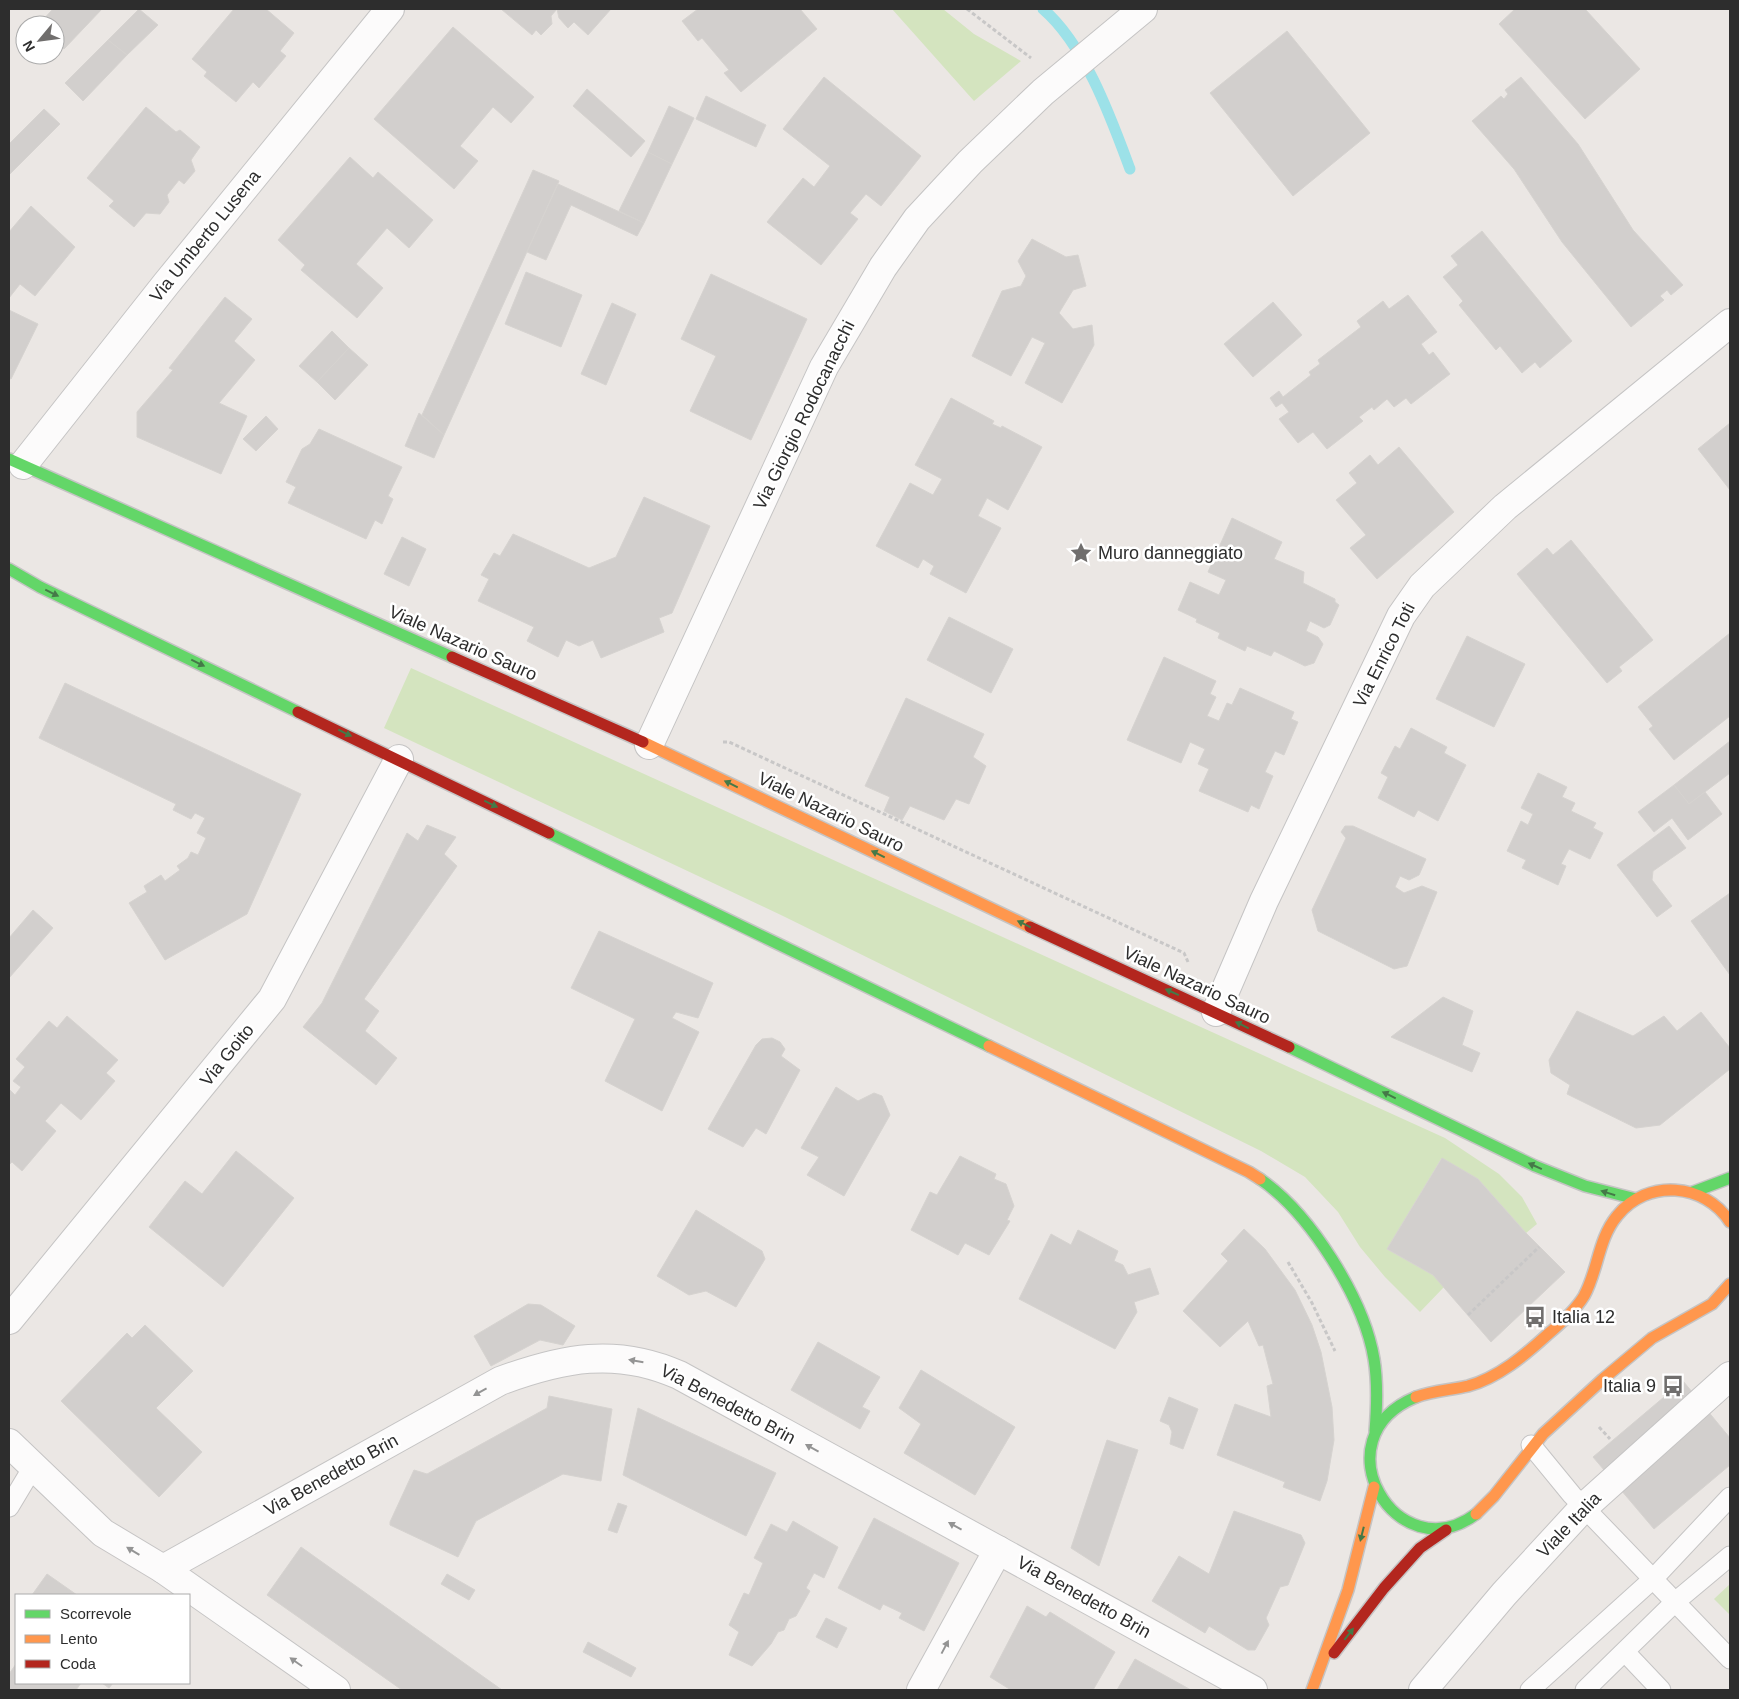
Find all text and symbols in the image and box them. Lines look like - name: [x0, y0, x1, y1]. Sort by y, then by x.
- north arrow: [15, 15, 65, 65]
- text: N: [19, 38, 38, 55]
- street label: Via Umberto Lusena: [146, 165, 265, 306]
- street label: Via Giorgio Rodocanacchi: [749, 317, 859, 513]
- place icon: Muro danneggiato: [1068, 540, 1094, 566]
- place label: Muro danneggiato: [1098, 543, 1243, 563]
- one-way arrow: [44, 588, 59, 597]
- street label: Via Enrico Toti: [1349, 599, 1419, 711]
- street label: Viale Nazario Sauro: [386, 601, 540, 685]
- one-way arrow: [191, 659, 205, 667]
- one-way arrow: [338, 729, 352, 737]
- street label: Viale Nazario Sauro: [755, 768, 907, 856]
- one-way arrow: [724, 780, 738, 788]
- one-way arrow: [484, 800, 498, 808]
- one-way arrow: [870, 850, 885, 858]
- one-way arrow: [1017, 920, 1031, 928]
- street label: Viale Nazario Sauro: [1120, 942, 1274, 1028]
- one-way arrow: [1165, 988, 1179, 996]
- street label: Via Goito: [196, 1020, 258, 1090]
- one-way arrow: [1235, 1020, 1249, 1028]
- one-way arrow: [1382, 1091, 1396, 1099]
- one-way arrow: [1528, 1161, 1542, 1169]
- one-way arrow: [1600, 1189, 1615, 1197]
- bus stop icon: Italia 12: [1522, 1304, 1548, 1330]
- place label: Italia 12: [1552, 1307, 1615, 1327]
- one-way arrow: [628, 1357, 644, 1365]
- street label: Via Benedetto Brin: [657, 1360, 799, 1448]
- bus stop icon: Italia 9: [1660, 1373, 1686, 1399]
- place label: Italia 9: [1603, 1376, 1656, 1396]
- one-way arrow: [473, 1388, 487, 1396]
- street label: Via Benedetto Brin: [261, 1430, 401, 1520]
- one-way arrow: [805, 1444, 820, 1452]
- street label: Viale Italia: [1533, 1488, 1606, 1562]
- one-way arrow: [948, 1522, 962, 1530]
- one-way arrow: [1358, 1526, 1366, 1541]
- one-way arrow: [126, 1546, 139, 1555]
- street label: Via Benedetto Brin: [1014, 1552, 1154, 1642]
- legend: [15, 1594, 190, 1684]
- text: Scorrevole: [60, 1605, 132, 1622]
- one-way arrow: [1344, 1627, 1355, 1640]
- text: Lento: [60, 1630, 98, 1647]
- one-way arrow: [940, 1641, 949, 1654]
- text: Coda: [60, 1655, 97, 1672]
- one-way arrow: [289, 1657, 303, 1667]

